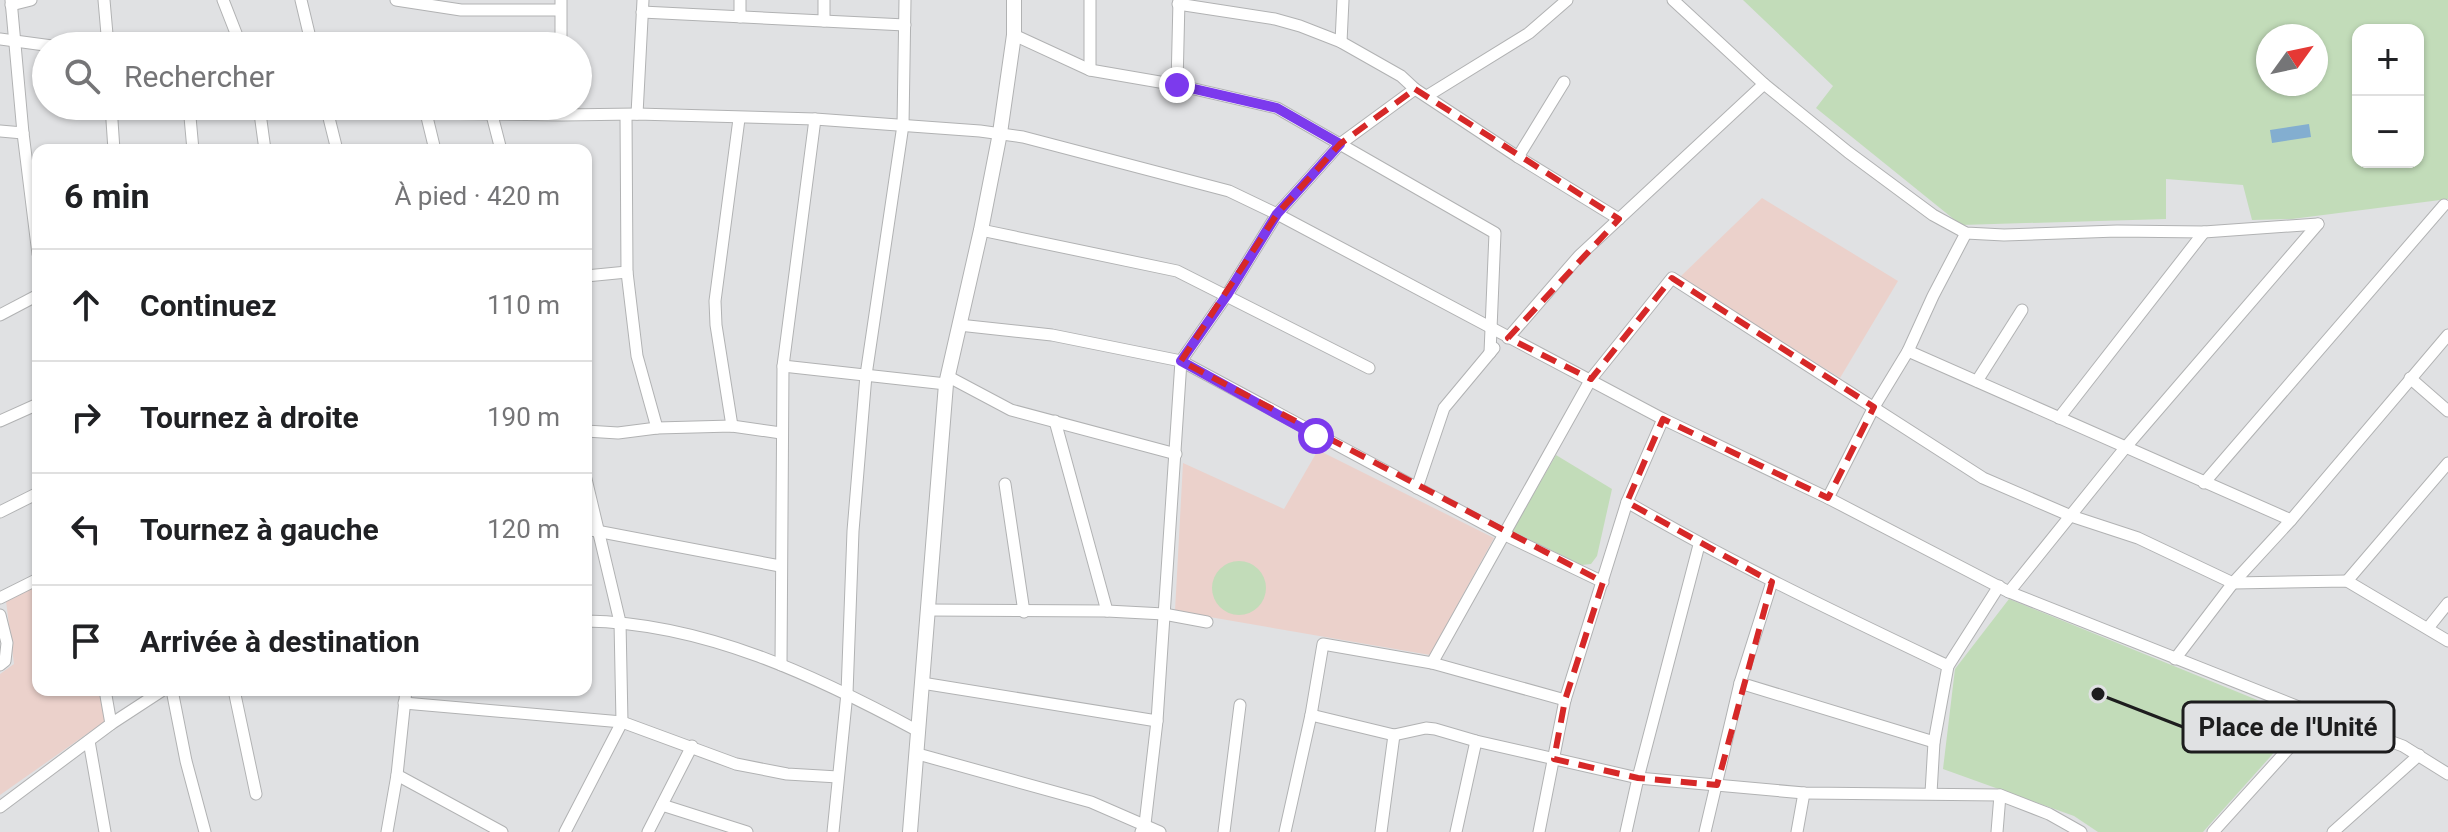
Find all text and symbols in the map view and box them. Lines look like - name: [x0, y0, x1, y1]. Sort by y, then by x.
- north arrow: [2256, 24, 2328, 96]
- map controls: [2352, 24, 2424, 168]
- button: +: [2352, 24, 2424, 96]
- search box: [32, 32, 592, 120]
- icon: search: [60, 54, 104, 98]
- text: Rechercher: [124, 59, 275, 94]
- route end: [1159, 67, 1195, 103]
- button: −: [2352, 96, 2424, 168]
- text: 6 min: [64, 176, 149, 216]
- text: À pied · 420 m: [394, 181, 560, 211]
- icon: ahead: [64, 283, 108, 327]
- text: Continuez: [140, 288, 277, 323]
- text: 110 m: [487, 290, 560, 320]
- icon: right: [64, 395, 108, 439]
- text: Tournez à droite: [140, 400, 359, 435]
- text: 190 m: [487, 402, 560, 432]
- route start: [1298, 418, 1334, 454]
- icon: left: [64, 507, 108, 551]
- text: Tournez à gauche: [140, 512, 379, 547]
- text: 120 m: [487, 514, 560, 544]
- icon: arrive: [64, 619, 108, 663]
- text: Arrivée à destination: [140, 624, 420, 659]
- callout: Place de l'Unité: [2183, 702, 2394, 752]
- text: Place de l'Unité: [2198, 712, 2378, 742]

